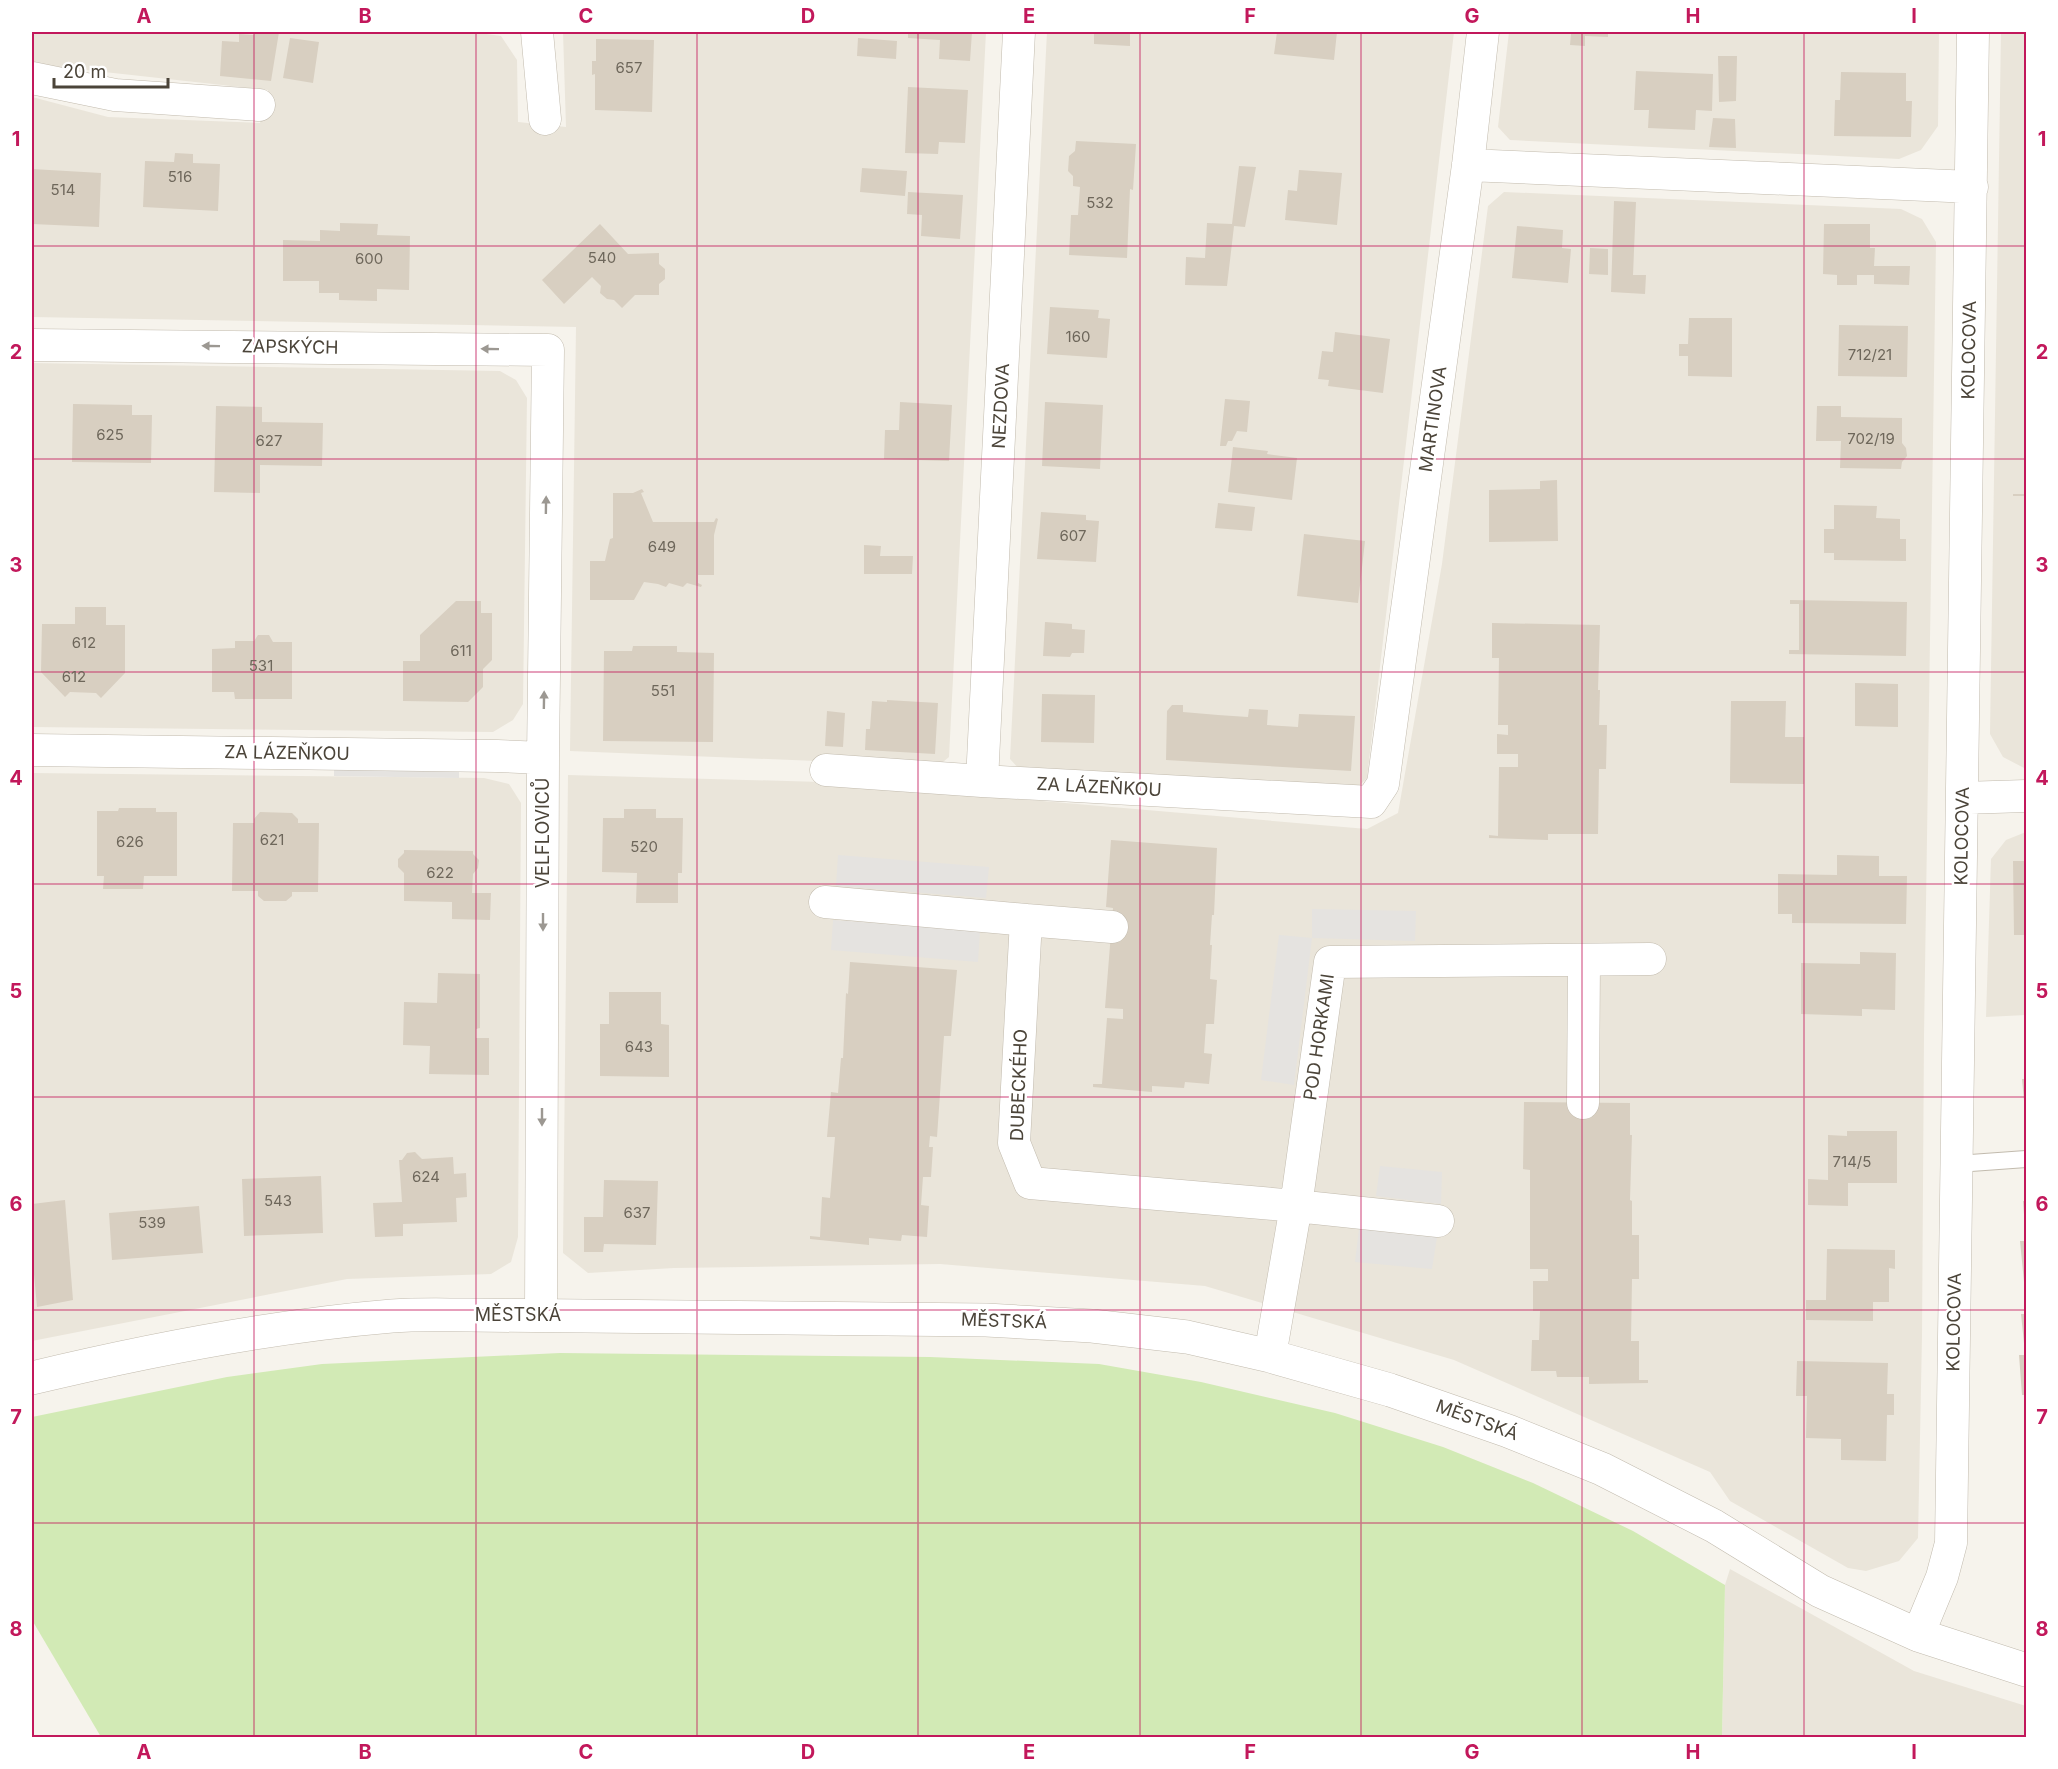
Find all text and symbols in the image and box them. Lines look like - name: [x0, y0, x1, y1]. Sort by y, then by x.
- text: A: [137, 4, 152, 28]
- text: B: [358, 4, 372, 28]
- text: C: [579, 4, 593, 28]
- text: D: [801, 4, 815, 28]
- text: E: [1023, 4, 1035, 28]
- text: F: [1244, 4, 1256, 28]
- text: G: [1464, 4, 1480, 28]
- text: H: [1686, 4, 1700, 28]
- text: I: [1911, 4, 1917, 28]
- scale bar: [54, 51, 168, 89]
- house number: 657: [616, 58, 642, 77]
- text: 20 m: [63, 61, 106, 82]
- text: 1: [12, 127, 20, 151]
- text: 1: [2038, 127, 2046, 151]
- house number: 516: [168, 167, 192, 186]
- house number: 514: [51, 180, 75, 199]
- house number: 532: [1086, 193, 1114, 212]
- house number: 540: [588, 248, 616, 267]
- house number: 600: [355, 249, 383, 268]
- street label: KOLOCOVA: [1957, 301, 1980, 399]
- house number: 160: [1066, 327, 1090, 346]
- street label: ZAPSKÝCH: [241, 334, 339, 358]
- text: 2: [10, 340, 22, 364]
- text: 2: [2036, 340, 2048, 364]
- one-way arrow: [201, 342, 220, 351]
- one-way arrow: [480, 345, 499, 354]
- house number: 712/21: [1848, 345, 1892, 364]
- street label: NEZDOVA: [988, 363, 1013, 449]
- street label: MARTINOVA: [1415, 364, 1450, 473]
- house number: 625: [96, 425, 124, 444]
- house number: 702/19: [1847, 429, 1895, 448]
- house number: 627: [256, 431, 282, 450]
- one-way arrow: [542, 495, 551, 514]
- house number: 607: [1060, 526, 1086, 545]
- house number: 649: [648, 537, 676, 556]
- text: 3: [10, 553, 22, 577]
- text: 3: [2036, 553, 2048, 577]
- house number: 612: [72, 633, 96, 652]
- house number: 611: [450, 641, 472, 660]
- house number: 531: [249, 656, 273, 675]
- house number: 612: [62, 667, 86, 686]
- house number: 551: [651, 681, 675, 700]
- one-way arrow: [539, 690, 549, 709]
- street label: ZA LÁZEŇKOU: [224, 740, 350, 764]
- text: 4: [9, 766, 23, 790]
- text: 4: [2035, 766, 2049, 790]
- street label: ZA LÁZEŇKOU: [1036, 772, 1162, 800]
- street label: VELFLOVICŮ: [530, 778, 553, 888]
- street label: KOLOCOVA: [1950, 787, 1973, 885]
- house number: 621: [260, 830, 284, 849]
- house number: 626: [116, 832, 144, 851]
- house number: 520: [630, 837, 658, 856]
- house number: 622: [426, 863, 454, 882]
- one-way arrow: [538, 912, 548, 931]
- street label: POD HORKAMI: [1299, 972, 1338, 1102]
- text: 5: [10, 979, 22, 1003]
- text: 5: [2036, 979, 2048, 1003]
- street label: DUBECKÉHO: [1005, 1029, 1031, 1141]
- house number: 643: [625, 1037, 653, 1056]
- one-way arrow: [537, 1107, 547, 1126]
- house number: 714/5: [1833, 1152, 1871, 1171]
- house number: 624: [412, 1167, 440, 1186]
- house number: 543: [264, 1191, 292, 1210]
- text: 6: [10, 1192, 23, 1216]
- text: 6: [2036, 1192, 2049, 1216]
- house number: 637: [623, 1203, 651, 1222]
- house number: 539: [138, 1213, 166, 1232]
- street label: KOLOCOVA: [1942, 1273, 1965, 1371]
- street label: MĚSTSKÁ: [475, 1303, 561, 1325]
- street label: MĚSTSKÁ: [961, 1308, 1048, 1333]
- street label: MĚSTSKÁ: [1433, 1394, 1522, 1444]
- text: 7: [10, 1405, 22, 1429]
- text: 7: [2036, 1405, 2048, 1429]
- text: 8: [9, 1617, 23, 1641]
- text: 8: [2035, 1617, 2049, 1641]
- text: A: [137, 1740, 152, 1764]
- text: B: [358, 1740, 372, 1764]
- text: C: [579, 1740, 593, 1764]
- text: D: [801, 1740, 815, 1764]
- text: E: [1023, 1740, 1035, 1764]
- text: F: [1244, 1740, 1256, 1764]
- text: G: [1464, 1740, 1480, 1764]
- text: H: [1686, 1740, 1700, 1764]
- text: I: [1911, 1740, 1917, 1764]

